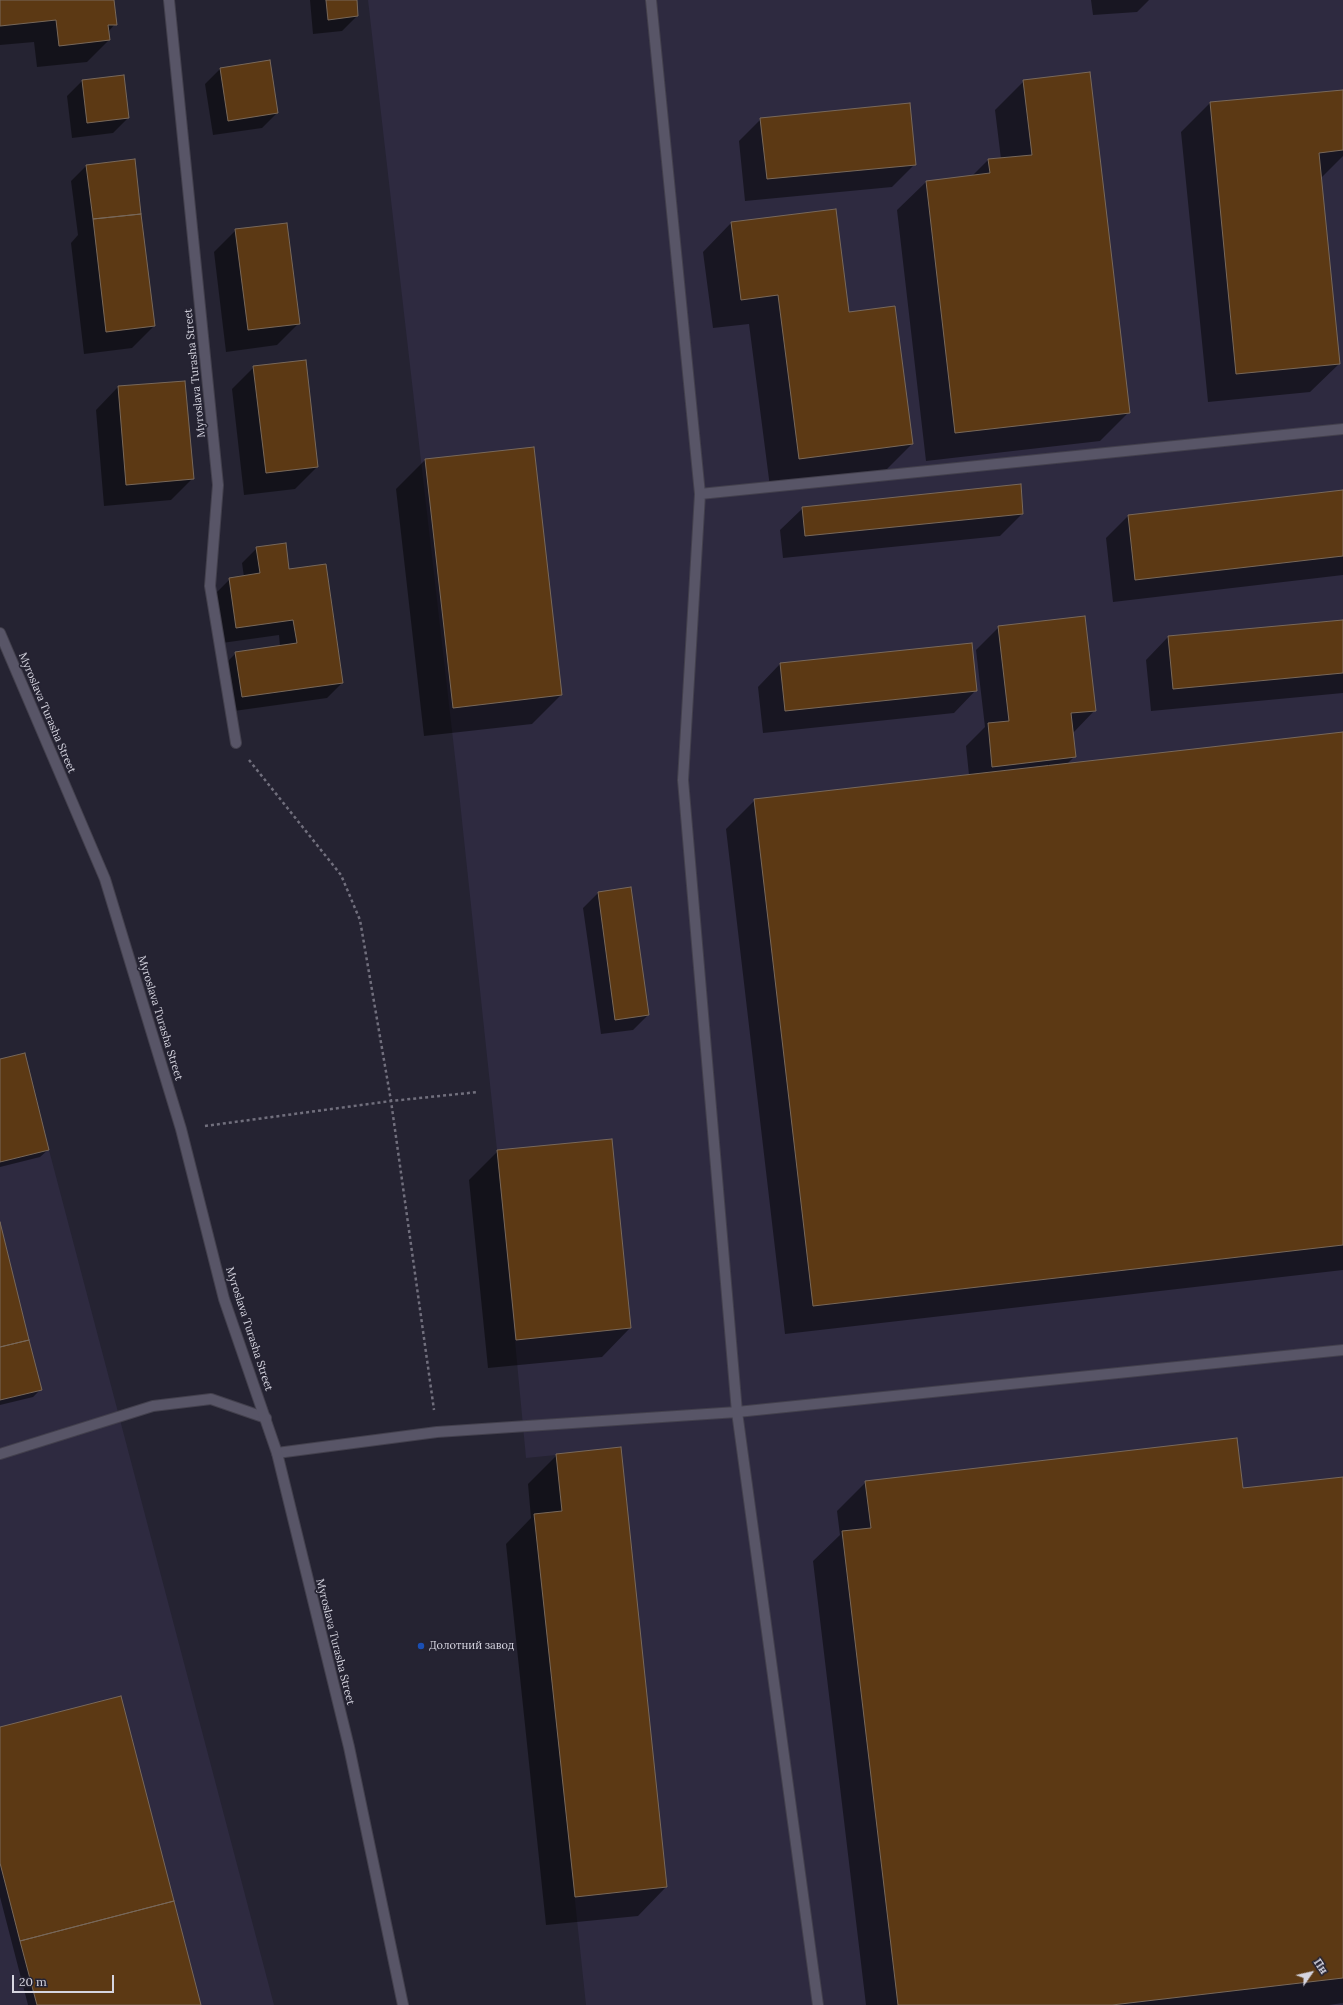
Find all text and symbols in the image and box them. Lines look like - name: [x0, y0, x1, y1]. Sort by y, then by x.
- street label: Myroslava Turasha Street: [182, 308, 208, 438]
- street label: Myroslava Turasha Street: [16, 651, 78, 775]
- street label: Myroslava Turasha Street: [135, 954, 185, 1082]
- street label: Myroslava Turasha Street: [223, 1265, 275, 1393]
- street label: Myroslava Turasha Street: [313, 1577, 357, 1707]
- place label: Долотний завод: [429, 1639, 514, 1653]
- marker: Долотний завод: [416, 1641, 426, 1651]
- north arrow: [1291, 1953, 1331, 1993]
- text: Пн: [1311, 1956, 1331, 1977]
- scale bar: [14, 1967, 116, 1993]
- text: 20 m: [19, 1974, 47, 1989]

